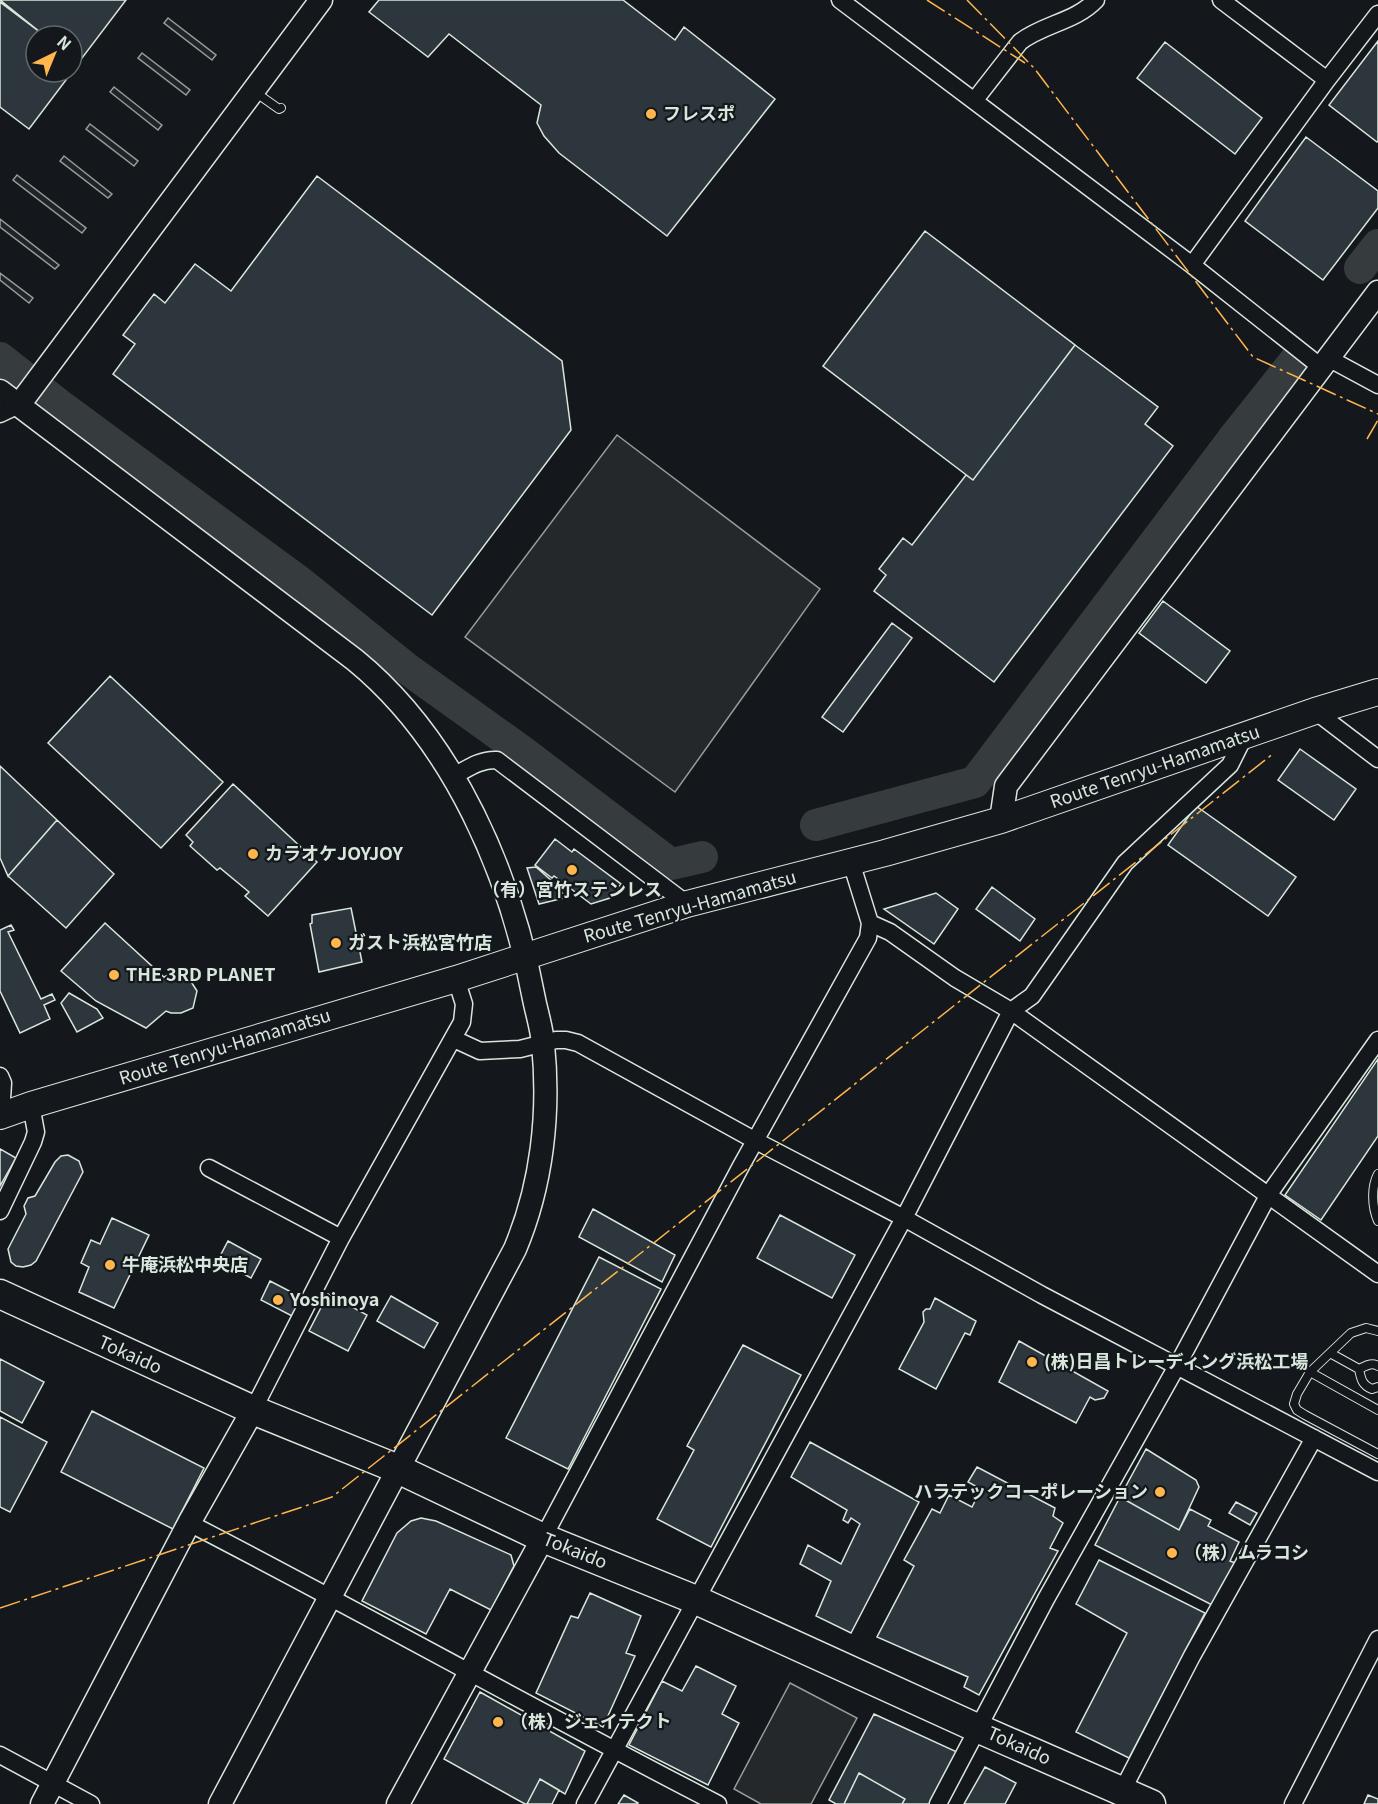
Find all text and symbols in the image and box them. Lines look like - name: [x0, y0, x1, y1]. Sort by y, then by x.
- north arrow: [24, 24, 84, 84]
- text: N: [52, 29, 77, 55]
- place label: フレスポ: [663, 99, 735, 125]
- marker: フレスポ: [644, 107, 658, 121]
- street label: Route Tenryu-Hamamatsu: [1046, 717, 1263, 813]
- place label: カラオケJOYJOY: [265, 839, 403, 865]
- marker: カラオケJOYJOY: [246, 847, 260, 861]
- street label: Route Tenryu-Hamamatsu: [580, 862, 799, 948]
- marker: （有）宮竹ステンレス: [565, 863, 579, 877]
- place label: （有）宮竹ステンレス: [482, 875, 662, 901]
- place label: ガスト浜松宮竹店: [348, 928, 492, 954]
- marker: ガスト浜松宮竹店: [329, 936, 343, 950]
- place label: THE 3RD PLANET: [126, 960, 275, 986]
- marker: THE 3RD PLANET: [107, 968, 121, 982]
- street label: Route Tenryu-Hamamatsu: [115, 1000, 334, 1090]
- place label: 牛庵浜松中央店: [122, 1250, 248, 1276]
- marker: 牛庵浜松中央店: [103, 1258, 117, 1272]
- place label: Yoshinoya: [289, 1285, 379, 1311]
- marker: Yoshinoya: [271, 1293, 285, 1307]
- street label: Tokaido: [95, 1328, 167, 1379]
- place label: (株)日昌トレーディング浜松工場: [1044, 1347, 1308, 1373]
- marker: (株)日昌トレーディング浜松工場: [1025, 1355, 1039, 1369]
- place label: ハラテックコーポレーション: [914, 1477, 1148, 1503]
- marker: ハラテックコーポレーション: [1153, 1485, 1167, 1499]
- street label: Tokaido: [540, 1525, 612, 1574]
- place label: （株）ムラコシ: [1184, 1538, 1309, 1564]
- marker: （株）ムラコシ: [1165, 1546, 1179, 1560]
- place label: （株）ジェイテクト: [510, 1707, 672, 1733]
- marker: （株）ジェイテクト: [491, 1715, 505, 1729]
- street label: Tokaido: [984, 1719, 1056, 1770]

